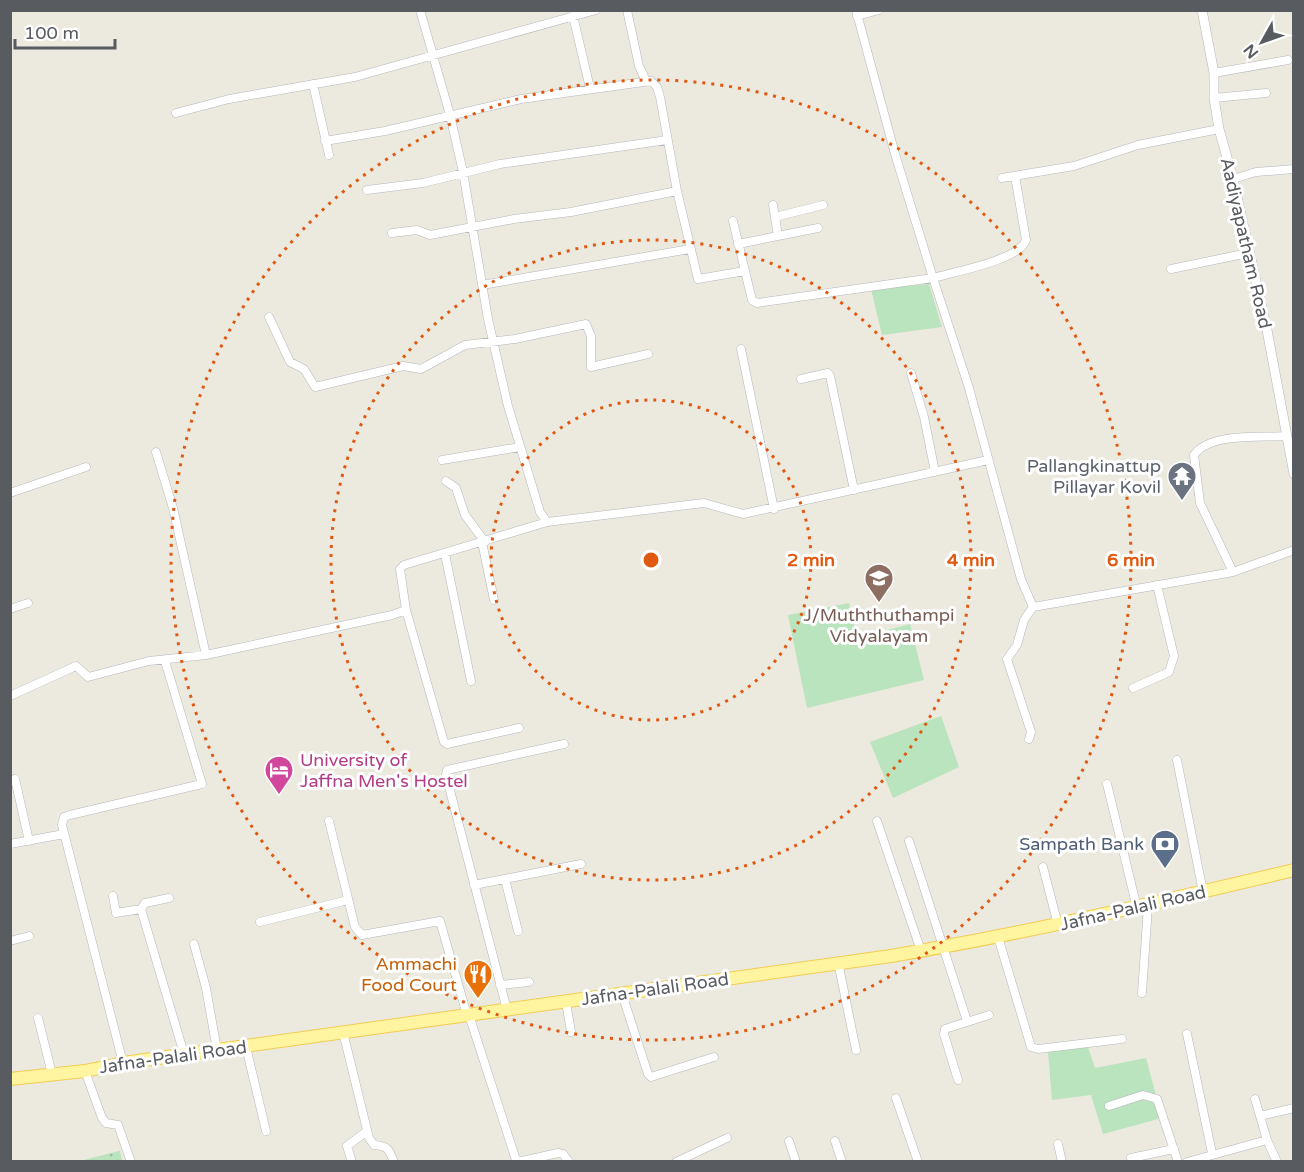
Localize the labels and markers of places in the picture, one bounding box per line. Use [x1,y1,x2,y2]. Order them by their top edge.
place label: Pallangkinattup Pillayar Kovil [1027,455,1161,498]
temple icon: Pallangkinattup Pillayar Kovil [1166,460,1198,502]
centre of rings [641,550,661,570]
school or university icon: J/Muththuthampi Vidyalayam [863,562,895,604]
place label: J/Muththuthampi Vidyalayam [803,604,955,647]
place label: University of Jaffna Men's Hostel [300,749,468,792]
hotel icon: University of Jaffna Men's Hostel [263,754,295,796]
bank icon: Sampath Bank [1149,828,1181,870]
place label: Sampath Bank [1019,833,1144,855]
place label: Ammachi Food Court [361,953,457,996]
restaurant icon: Ammachi Food Court [462,958,494,1000]

